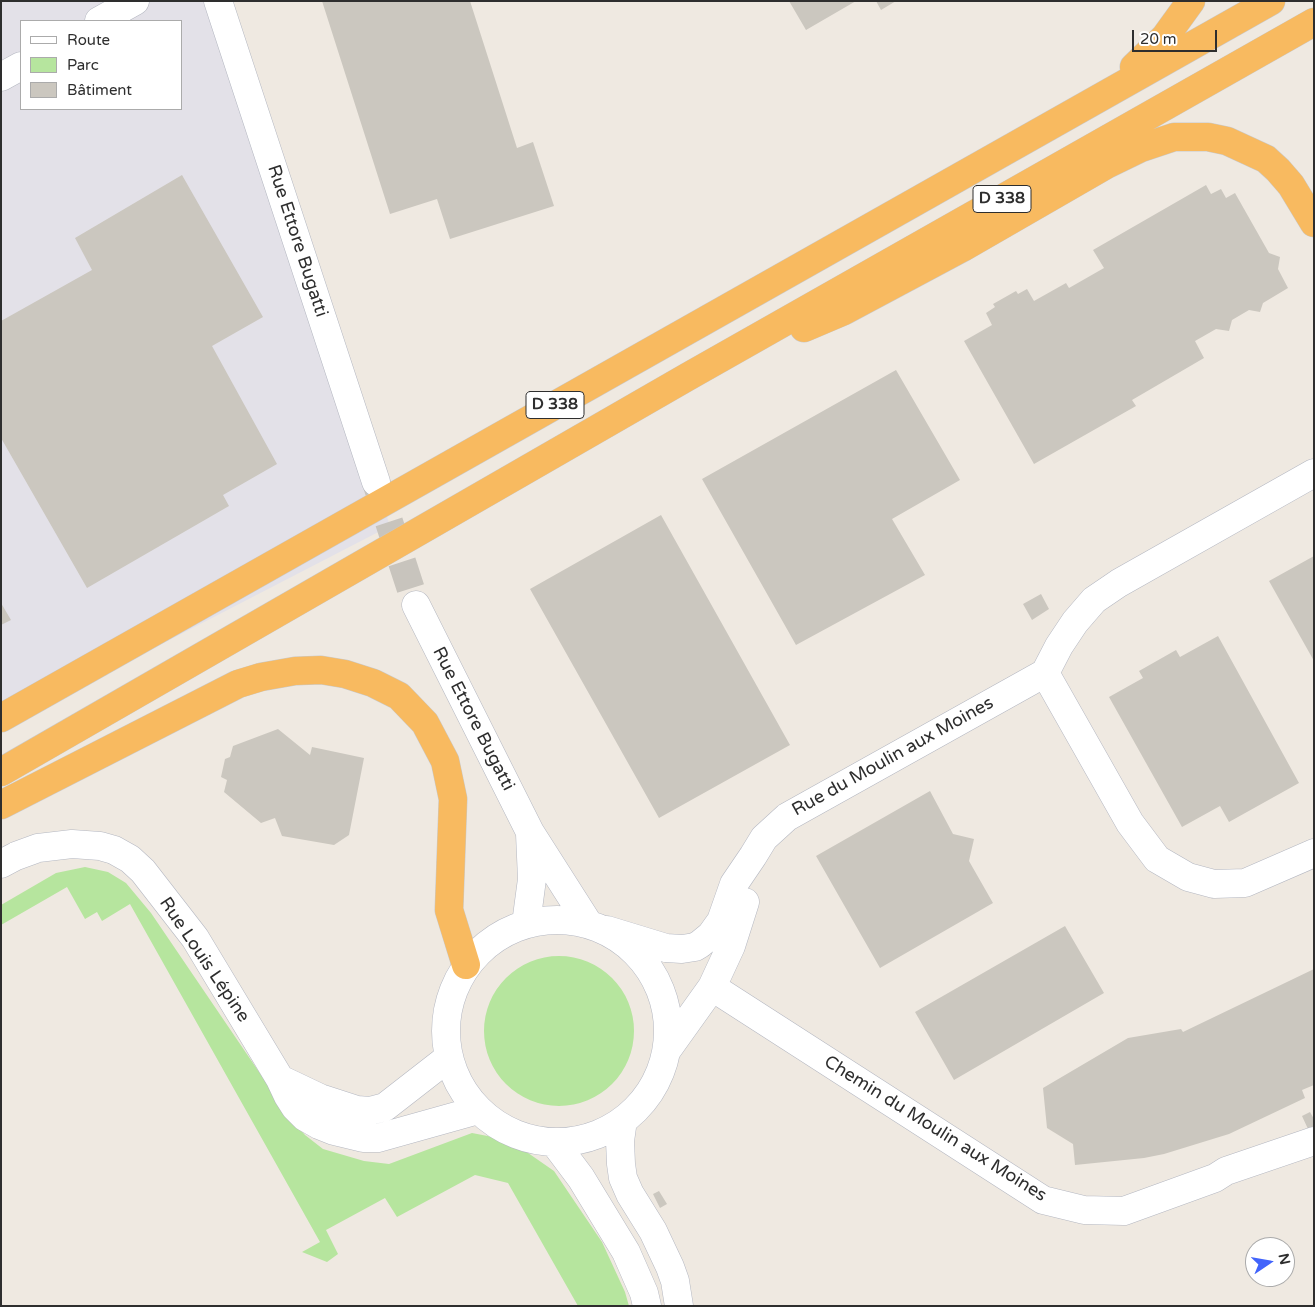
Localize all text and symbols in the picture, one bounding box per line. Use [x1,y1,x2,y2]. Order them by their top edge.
legend [20,20,182,110]
scale bar [1135,20,1220,52]
text: 20 m [1140,30,1177,48]
text: Route [67,31,110,49]
text: Parc [67,56,99,74]
text: Bâtiment [67,81,132,99]
street label: Rue Ettore Bugatti [262,162,332,320]
road number: D 338 [973,185,1031,212]
road number: D 338 [526,392,584,418]
street label: Rue Ettore Bugatti [427,643,519,795]
street label: Rue du Moulin aux Moines [789,693,997,821]
street label: Rue Louis Lépine [154,893,254,1027]
street label: Chemin du Moulin aux Moines [820,1051,1050,1207]
north arrow [1245,1237,1295,1287]
text: N [1275,1252,1294,1266]

